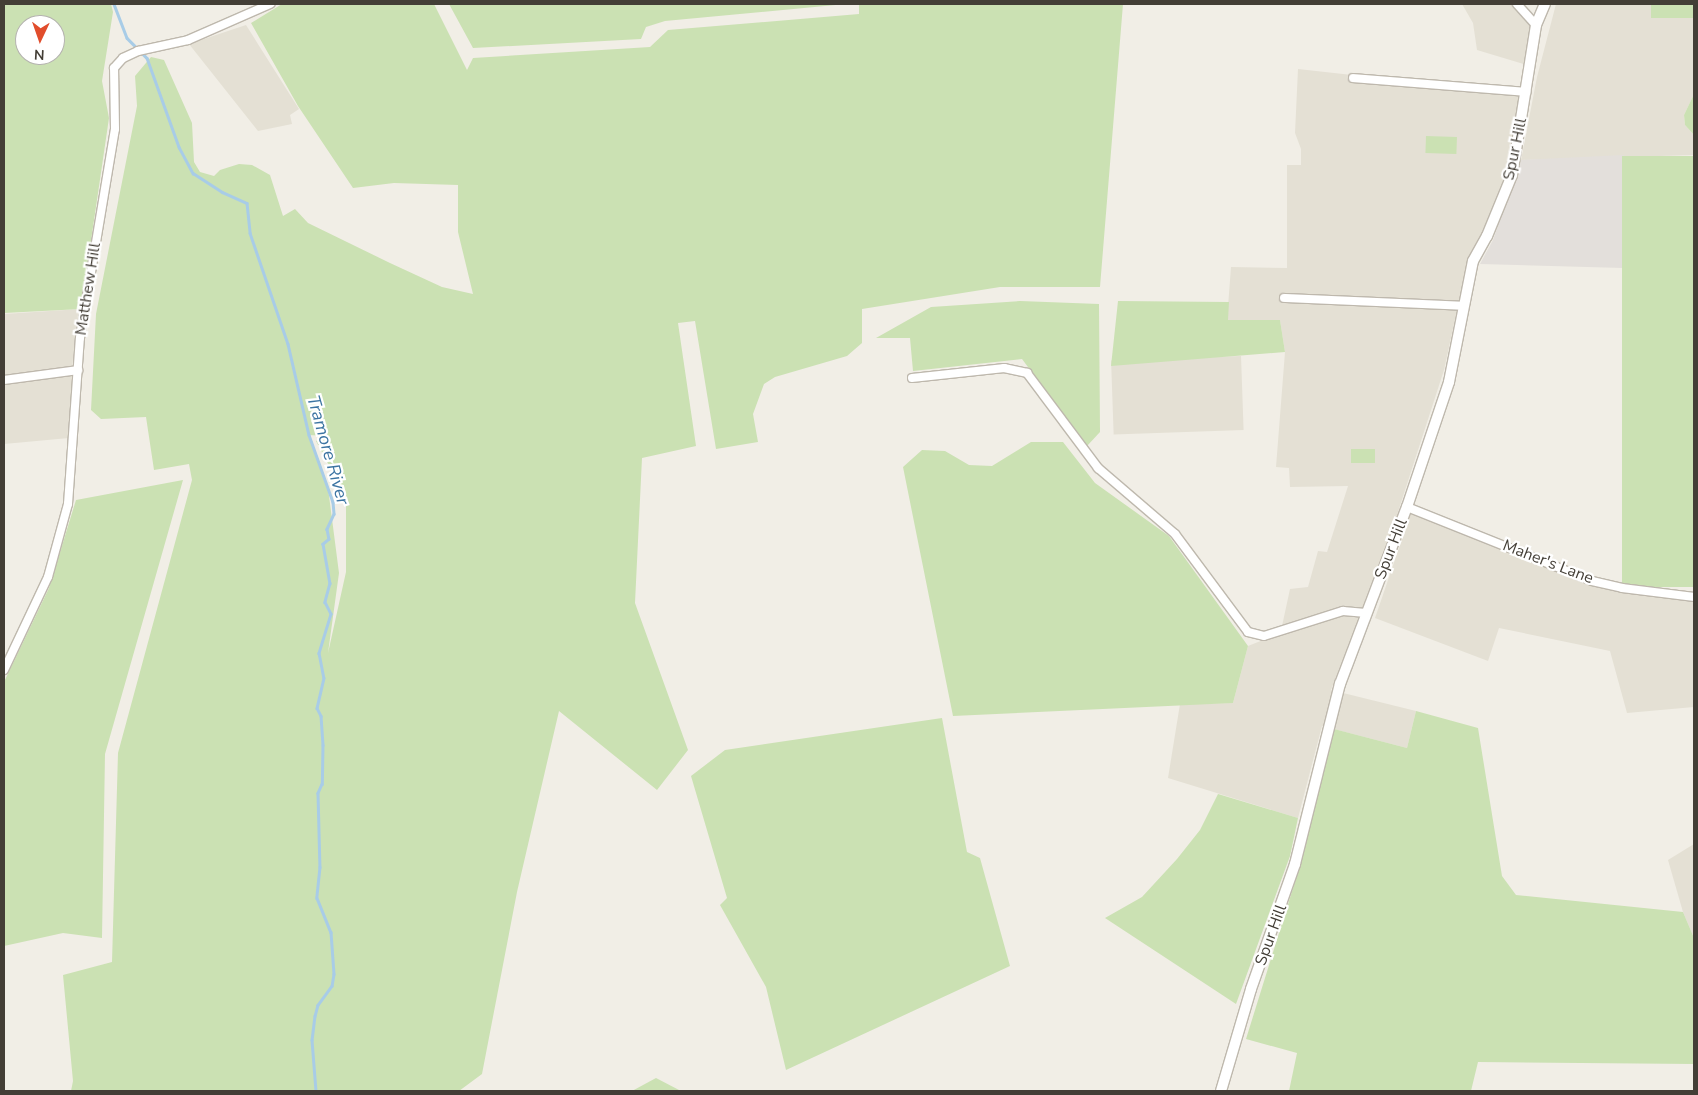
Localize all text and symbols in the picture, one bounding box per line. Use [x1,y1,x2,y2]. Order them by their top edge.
north arrow [15,15,65,65]
text: N [34,45,45,64]
street label: Spur Hill [1499,116,1531,182]
street label: Matthew Hill [71,241,105,337]
water label: Tramore River [302,393,354,507]
street label: Spur Hill [1371,516,1411,582]
street label: Maher's Lane [1500,536,1596,588]
street label: Spur Hill [1251,902,1291,968]

